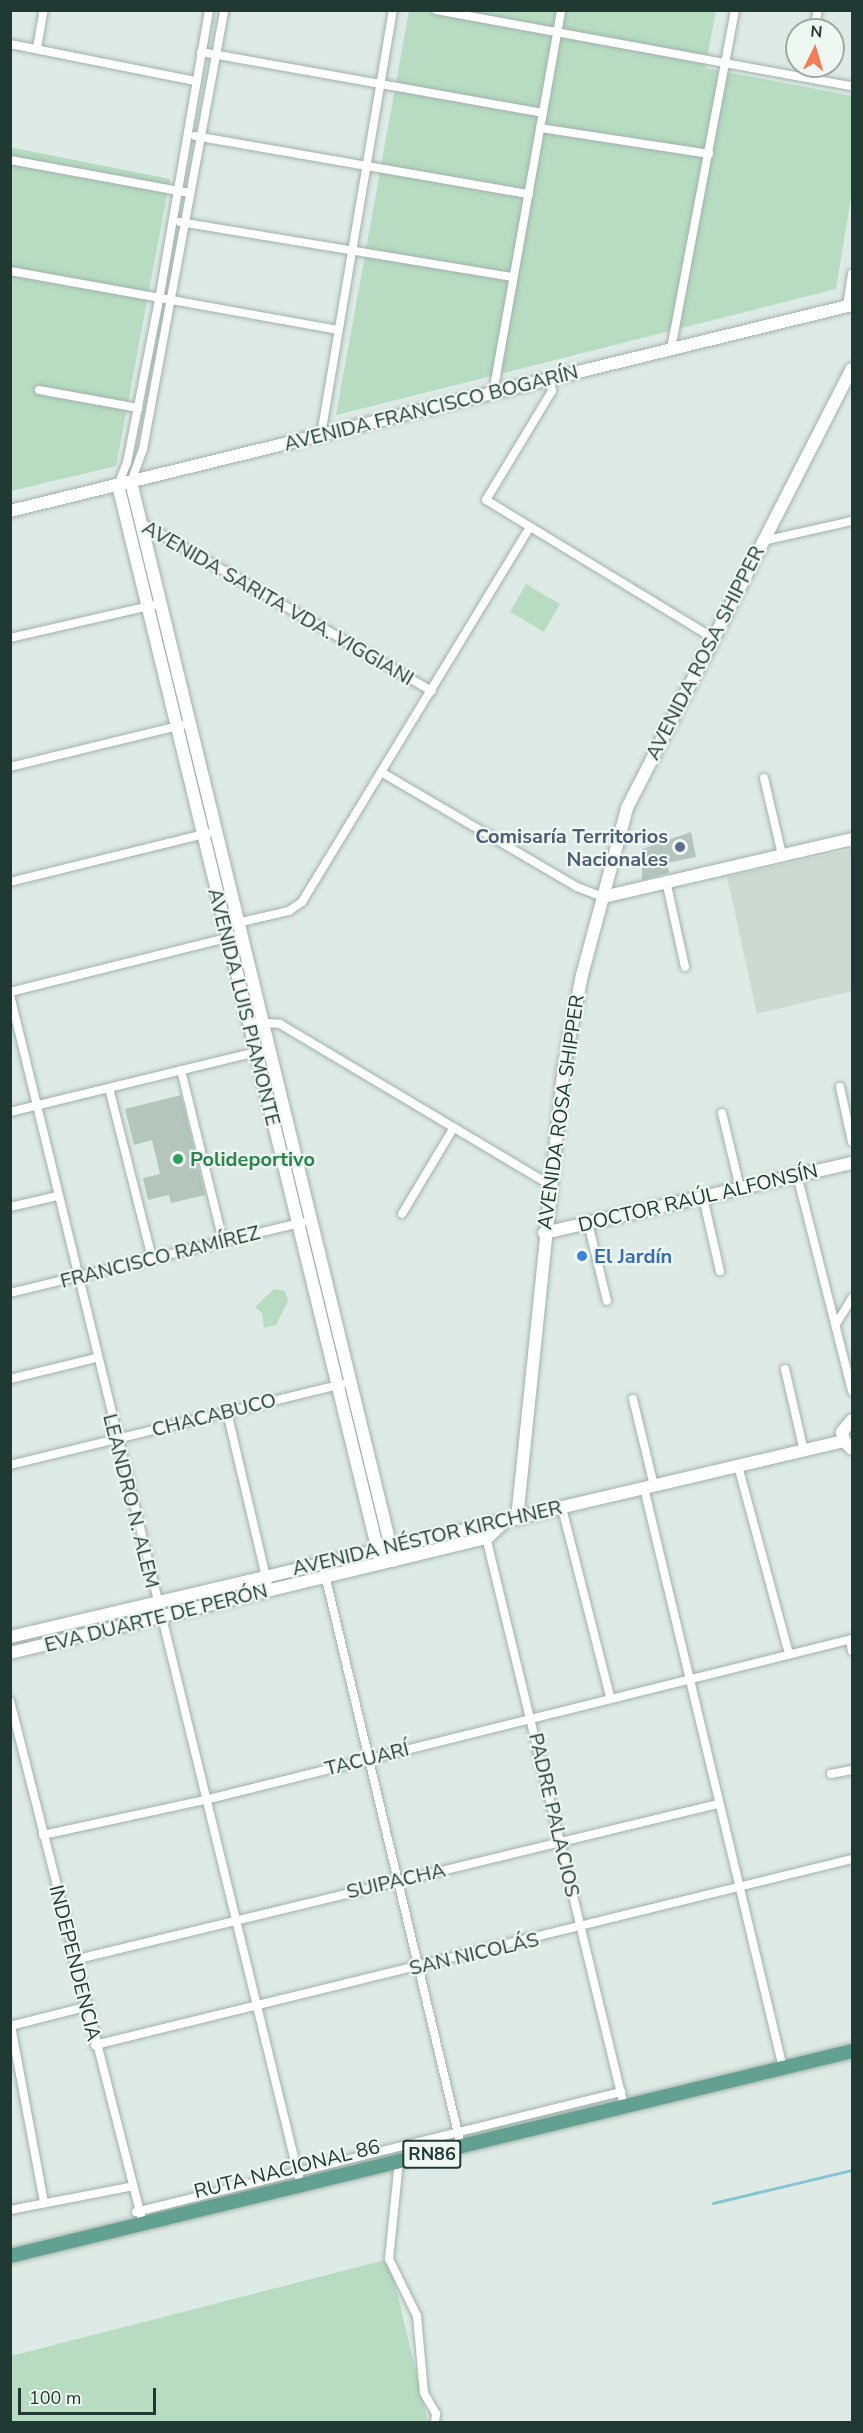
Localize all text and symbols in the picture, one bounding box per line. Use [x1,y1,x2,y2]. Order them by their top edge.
north arrow [785,18,845,78]
text: N [809,21,823,44]
street label: AVENIDA FRANCISCO BOGARÍN [281,360,581,456]
street label: AVENIDA SARITA VDA. VIGGIANI [138,515,418,691]
street label: AVENIDA ROSA SHIPPER [641,542,769,764]
place label: Comisaría Territorios Nacionales [475,824,668,871]
marker: Comisaría Territorios Nacionales [673,840,687,854]
street label: AVENIDA LUIS PIAMONTE [203,886,285,1128]
street label: AVENIDA ROSA SHIPPER [533,993,589,1231]
place label: Polideportivo [190,1147,315,1171]
marker: Polideportivo [171,1152,185,1166]
street label: DOCTOR RAÚL ALFONSÍN [576,1159,820,1237]
street label: FRANCISCO RAMÍREZ [58,1221,262,1293]
place label: El Jardín [594,1244,672,1268]
marker: El Jardín [575,1249,589,1263]
street label: CHACABUCO [149,1388,279,1442]
street label: LEANDRO N. ALEM [98,1411,164,1591]
street label: AVENIDA NÉSTOR KIRCHNER [290,1495,564,1581]
street label: EVA DUARTE DE PERÓN [42,1579,270,1657]
street label: PADRE PALACIOS [523,1731,585,1899]
street label: TACUARÍ [322,1737,412,1781]
street label: SUIPACHA [344,1858,448,1904]
street label: INDEPENDENCIA [44,1882,106,2044]
street label: SAN NICOLÁS [407,1927,541,1981]
street label: RUTA NACIONAL 86 [192,2134,382,2204]
road number: RN86 [402,2139,462,2169]
scale bar [21,2376,159,2414]
text: 100 m [29,2386,81,2410]

